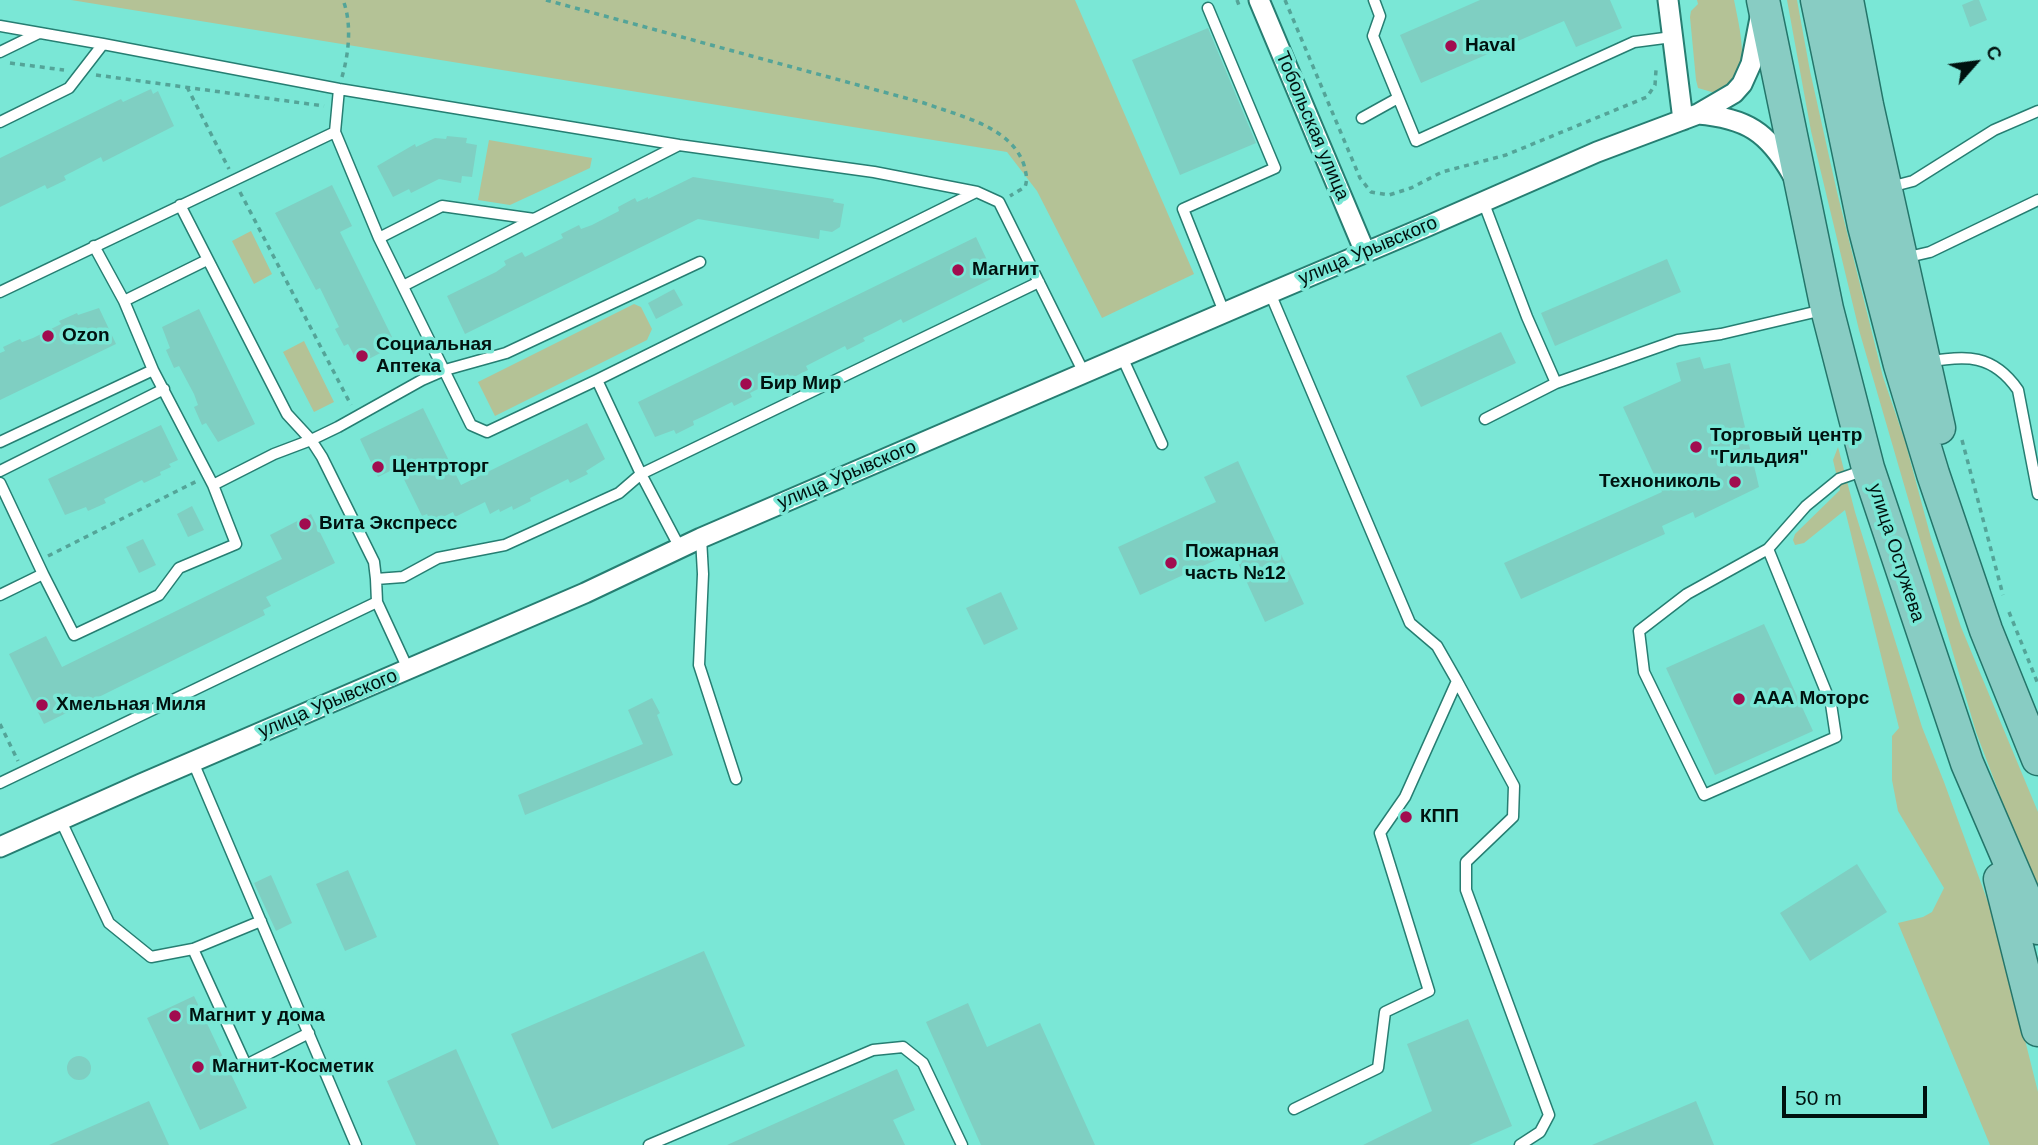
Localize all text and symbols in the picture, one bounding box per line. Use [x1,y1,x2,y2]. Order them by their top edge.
north arrow [1940,28,2010,98]
place label: Haval [1465,35,1516,57]
marker: Haval [1443,38,1459,54]
text: С [1981,42,2006,64]
street label: Тобольская улица [1270,48,1354,204]
street label: улица Урывского [1295,211,1441,291]
place label: Магнит [972,259,1039,281]
marker: Магнит [950,262,966,278]
place label: Ozon [62,325,109,347]
marker: Ozon [40,328,56,344]
place label: Социальная Аптека [376,334,492,378]
marker: Социальная Аптека [354,348,370,364]
place label: Бир Мир [760,373,841,395]
marker: Бир Мир [738,376,754,392]
place label: Торговый центр "Гильдия" [1710,425,1862,469]
street label: улица Урывского [774,435,920,515]
marker: Торговый центр "Гильдия" [1688,439,1704,455]
place label: Центрторг [392,456,489,478]
marker: Центрторг [370,459,386,475]
place label: Технониколь [1599,471,1721,493]
marker: Технониколь [1727,474,1743,490]
street label: улица Остужева [1863,481,1929,625]
place label: Вита Экспресс [319,513,457,535]
marker: Вита Экспресс [297,516,313,532]
place label: Пожарная часть №12 [1185,541,1286,585]
marker: Пожарная часть №12 [1163,555,1179,571]
street label: улица Урывского [255,664,401,744]
place label: ААА Моторс [1753,688,1869,710]
marker: ААА Моторс [1731,691,1747,707]
place label: Хмельная Миля [56,694,206,716]
marker: Хмельная Миля [34,697,50,713]
place label: КПП [1420,806,1459,828]
marker: КПП [1398,809,1414,825]
place label: Магнит у дома [189,1005,325,1027]
marker: Магнит у дома [167,1008,183,1024]
place label: Магнит-Косметик [212,1056,374,1078]
marker: Магнит-Косметик [190,1059,206,1075]
scale bar [1786,1072,1931,1116]
text: 50 m [1795,1086,1842,1109]

